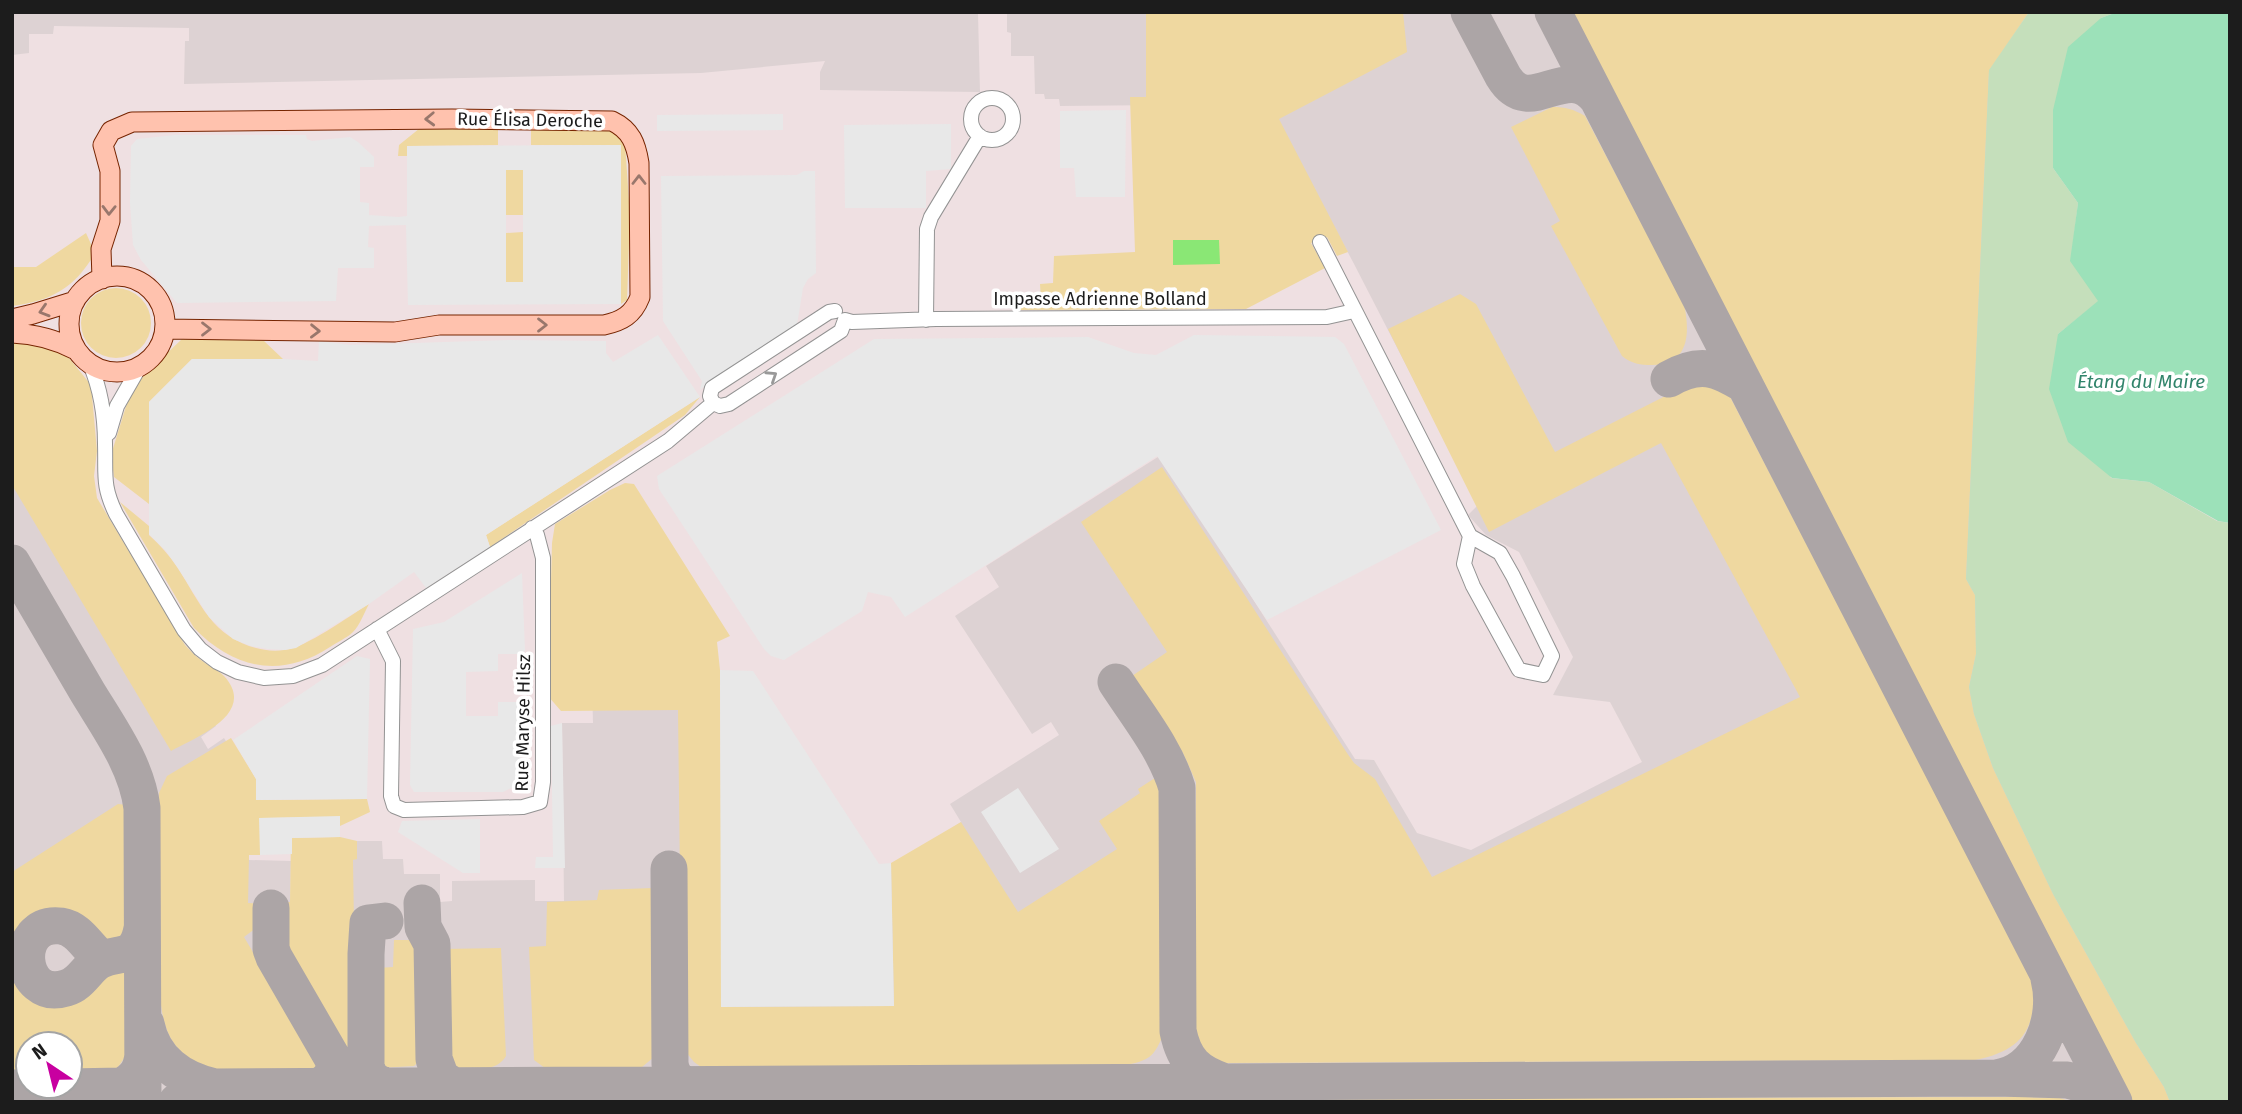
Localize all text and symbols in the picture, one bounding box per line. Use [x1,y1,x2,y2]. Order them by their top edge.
street label: Rue Élisa Deroche [457,107,603,132]
one-way arrow [425,112,436,127]
one-way arrow [631,174,647,185]
one-way arrow [101,206,117,216]
street label: Impasse Adrienne Bolland [993,288,1207,310]
one-way arrow [38,303,51,317]
one-way arrow [538,317,548,333]
one-way arrow [201,321,212,337]
one-way arrow [310,324,321,339]
water label: Étang du Maire [2077,370,2205,393]
one-way arrow [764,371,777,384]
street label: Rue Maryse Hilsz [511,654,535,792]
north arrow [14,1030,84,1100]
text: N [28,1038,51,1065]

